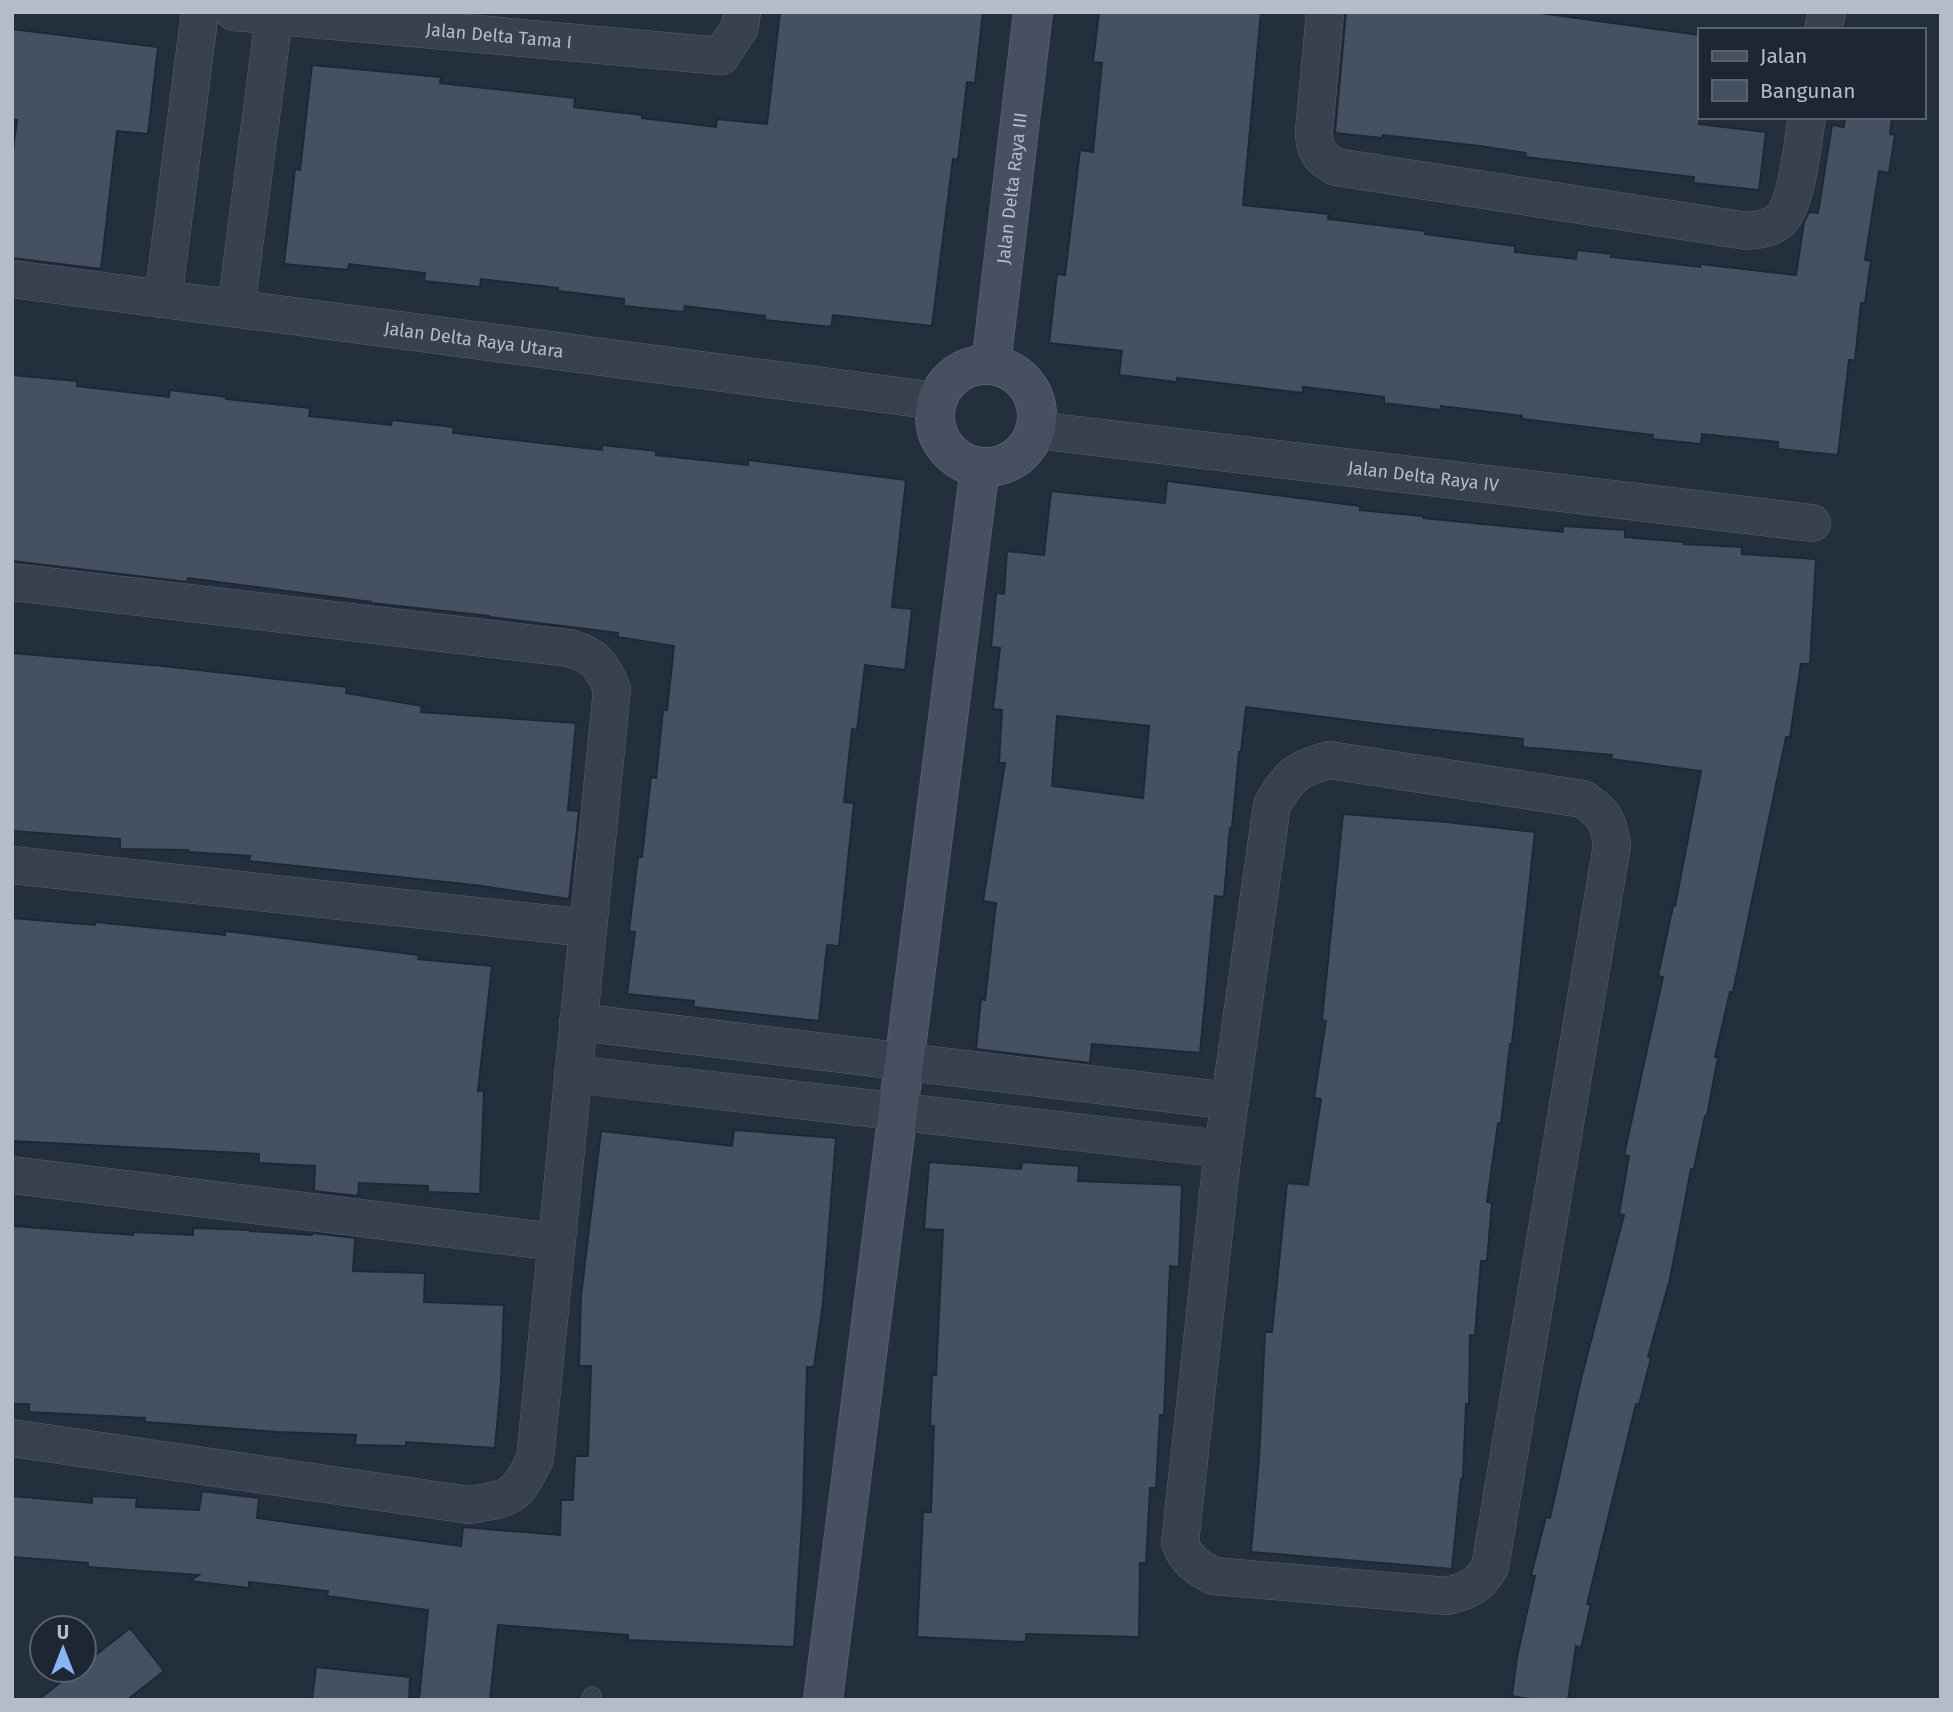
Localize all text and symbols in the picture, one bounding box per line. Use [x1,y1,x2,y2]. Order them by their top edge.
street label: Jalan Delta Tama I [425,18,573,53]
legend [1698,28,1925,119]
text: Jalan [1760,43,1807,69]
text: Bangunan [1760,78,1855,104]
street label: Jalan Delta Raya III [992,111,1032,265]
street label: Jalan Delta Raya Utara [383,317,565,363]
street label: Jalan Delta Raya IV [1347,456,1500,496]
north arrow [28,1614,98,1684]
text: U [57,1621,69,1644]

